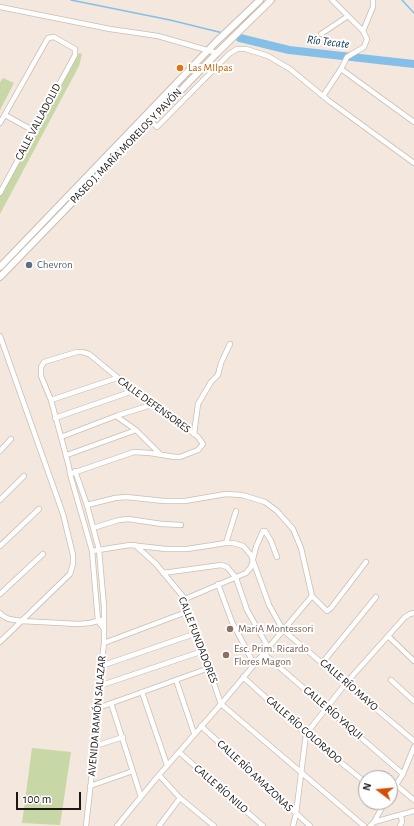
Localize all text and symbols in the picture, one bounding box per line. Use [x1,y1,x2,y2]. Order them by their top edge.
water label: Río Tecate [306,32,350,52]
place label: Las MIlpas [188,61,233,75]
marker: Las MIlpas [175,63,185,73]
street label: CALLE VALLADOLID [12,81,64,163]
street label: PASEO J. MARÍA MORELOS Y PAVÓN [67,86,185,206]
place label: Chevron [37,258,73,272]
marker: Chevron [24,260,34,270]
street label: CALLE DEFENSORES [115,374,193,436]
street label: CALLE FUNDADORES [175,595,221,685]
place label: MariA Montessori [238,622,313,636]
marker: MariA Montessori [225,624,235,634]
place label: Esc. Prim. Ricardo Flores Magon [234,642,309,668]
marker: Esc. Prim. Ricardo Flores Magon [221,650,231,660]
street label: AVENIDA RAMÓN SALAZAR [85,655,109,777]
street label: CALLE RÍO MAYO [317,656,381,714]
street label: CALLE RÍO YAQUI [301,684,365,742]
street label: CALLE RÍO COLORADO [263,693,345,767]
street label: CALLE RÍO AMAZONAS [214,737,296,815]
street label: CALLE RÍO NILO [191,762,251,816]
north arrow [358,770,398,810]
text: N [361,782,373,792]
scale bar [18,784,83,810]
text: 100 m [23,793,51,805]

